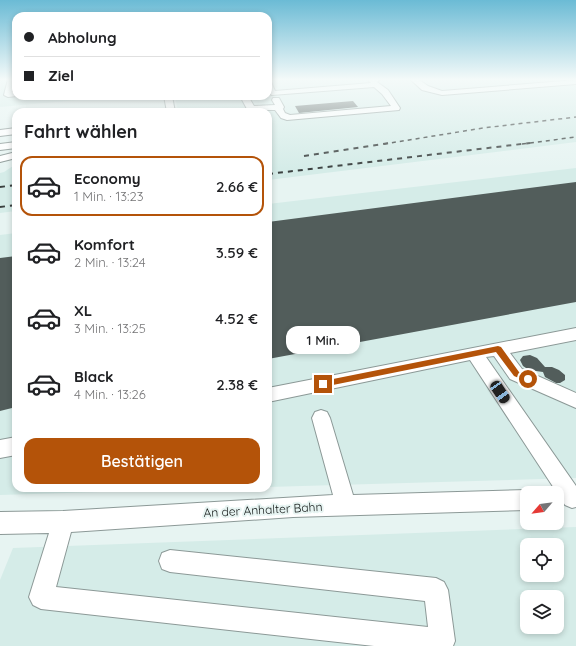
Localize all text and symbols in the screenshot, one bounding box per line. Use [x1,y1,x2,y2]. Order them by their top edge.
text: Abholung [48,28,116,47]
text: Ziel [48,66,74,85]
text: Fahrt wählen [24,120,138,143]
icon: car [26,168,62,204]
text: Economy [74,169,141,188]
text: 2.66 € [216,177,258,196]
text: 1 Min. · 13:23 [74,188,143,204]
icon: car [26,234,62,270]
text: Komfort [74,235,135,254]
text: 3.59 € [216,243,258,262]
text: 2 Min. · 13:24 [74,254,146,270]
icon: car [26,300,62,336]
text: XL [74,301,92,320]
text: 4.52 € [215,309,258,328]
text: 3 Min. · 13:25 [74,320,146,336]
callout: 1 Min. [286,326,360,354]
text: 1 Min. [307,332,339,348]
icon: car [26,366,62,402]
text: Black [74,367,114,386]
route start [519,370,537,388]
text: 2.38 € [216,375,258,394]
route end [314,375,332,393]
car [488,379,512,405]
text: 4 Min. · 13:26 [74,386,146,402]
button: Bestätigen [24,438,260,484]
north arrow [520,486,564,530]
map controls [520,486,564,634]
street label: An der Anhalter Bahn [203,499,323,520]
button: locate [520,538,564,582]
button: layers [520,590,564,634]

